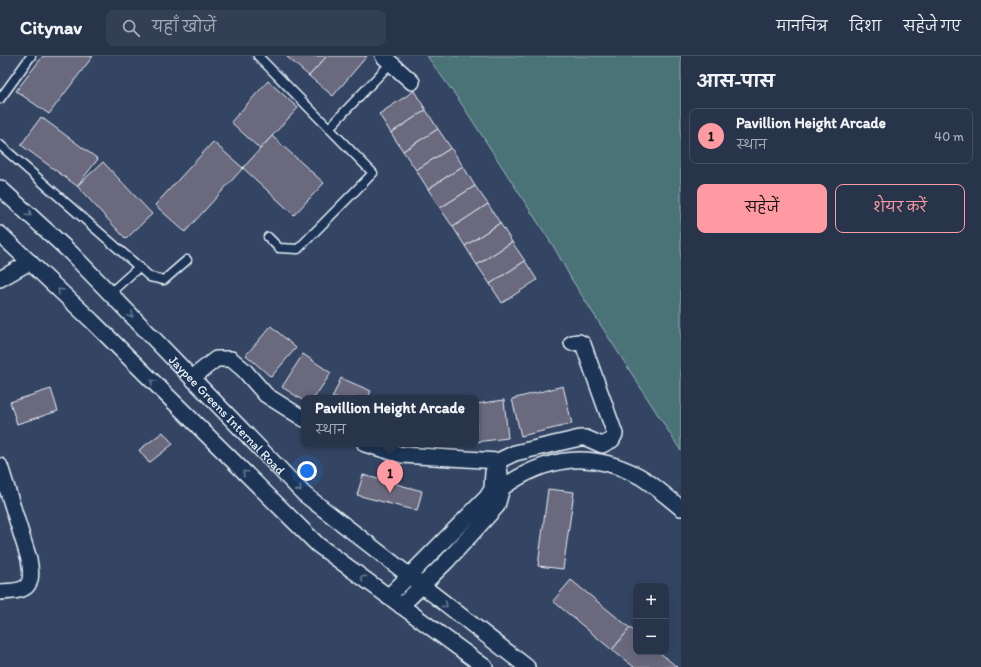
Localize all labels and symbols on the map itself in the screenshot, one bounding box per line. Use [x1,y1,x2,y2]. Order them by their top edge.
one-way arrow [24,210,32,217]
one-way arrow [57,288,65,296]
one-way arrow [127,310,134,318]
street label: Jaypee Greens Internal Road [166,352,288,477]
one-way arrow [150,379,158,386]
pin: 1 [377,460,403,493]
your location [297,461,317,481]
one-way arrow [242,470,250,478]
one-way arrow [295,484,302,492]
one-way arrow [360,575,367,583]
one-way arrow [441,600,448,607]

